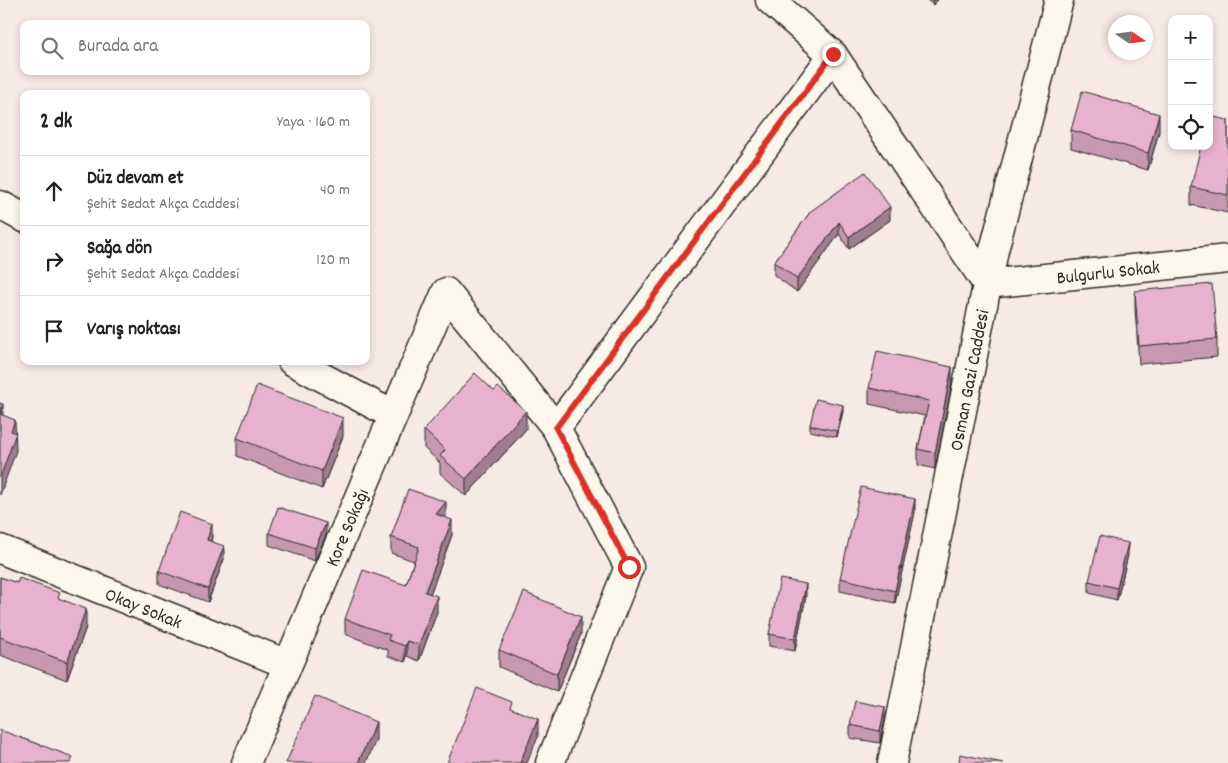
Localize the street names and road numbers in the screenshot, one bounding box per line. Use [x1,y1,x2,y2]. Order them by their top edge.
street label: Bulgurlu Sokak [1055,256,1162,293]
street label: Osman Gazi Caddesi [944,307,998,454]
street label: Kore Sokağı [321,485,378,572]
street label: Okay Sokak [100,583,185,638]

